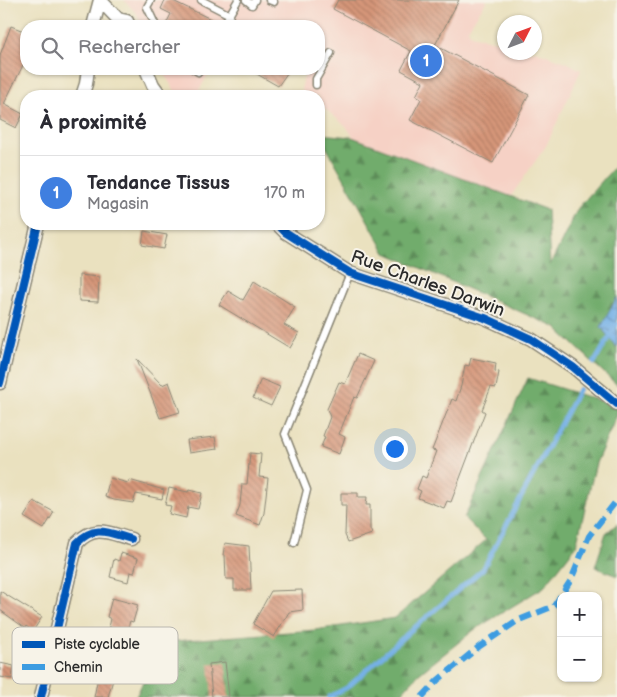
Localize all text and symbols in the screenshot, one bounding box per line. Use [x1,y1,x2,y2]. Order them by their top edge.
north arrow [497,15,542,60]
search box [20,20,325,75]
icon: search [38,34,66,62]
text: Rechercher [78,36,180,59]
pin: 1 [410,42,442,80]
text: À proximité [40,110,147,135]
text: Tendance Tissus [87,172,230,195]
text: 1 [53,184,59,203]
text: 170 m [264,184,305,203]
text: Magasin [87,195,149,214]
street label: Rue Charles Darwin [348,246,508,321]
your location [382,436,408,462]
map controls [557,592,602,682]
button: + [557,592,602,637]
legend [12,627,178,684]
text: Piste cyclable [54,636,140,653]
button: − [557,637,602,682]
text: Chemin [54,659,103,676]

